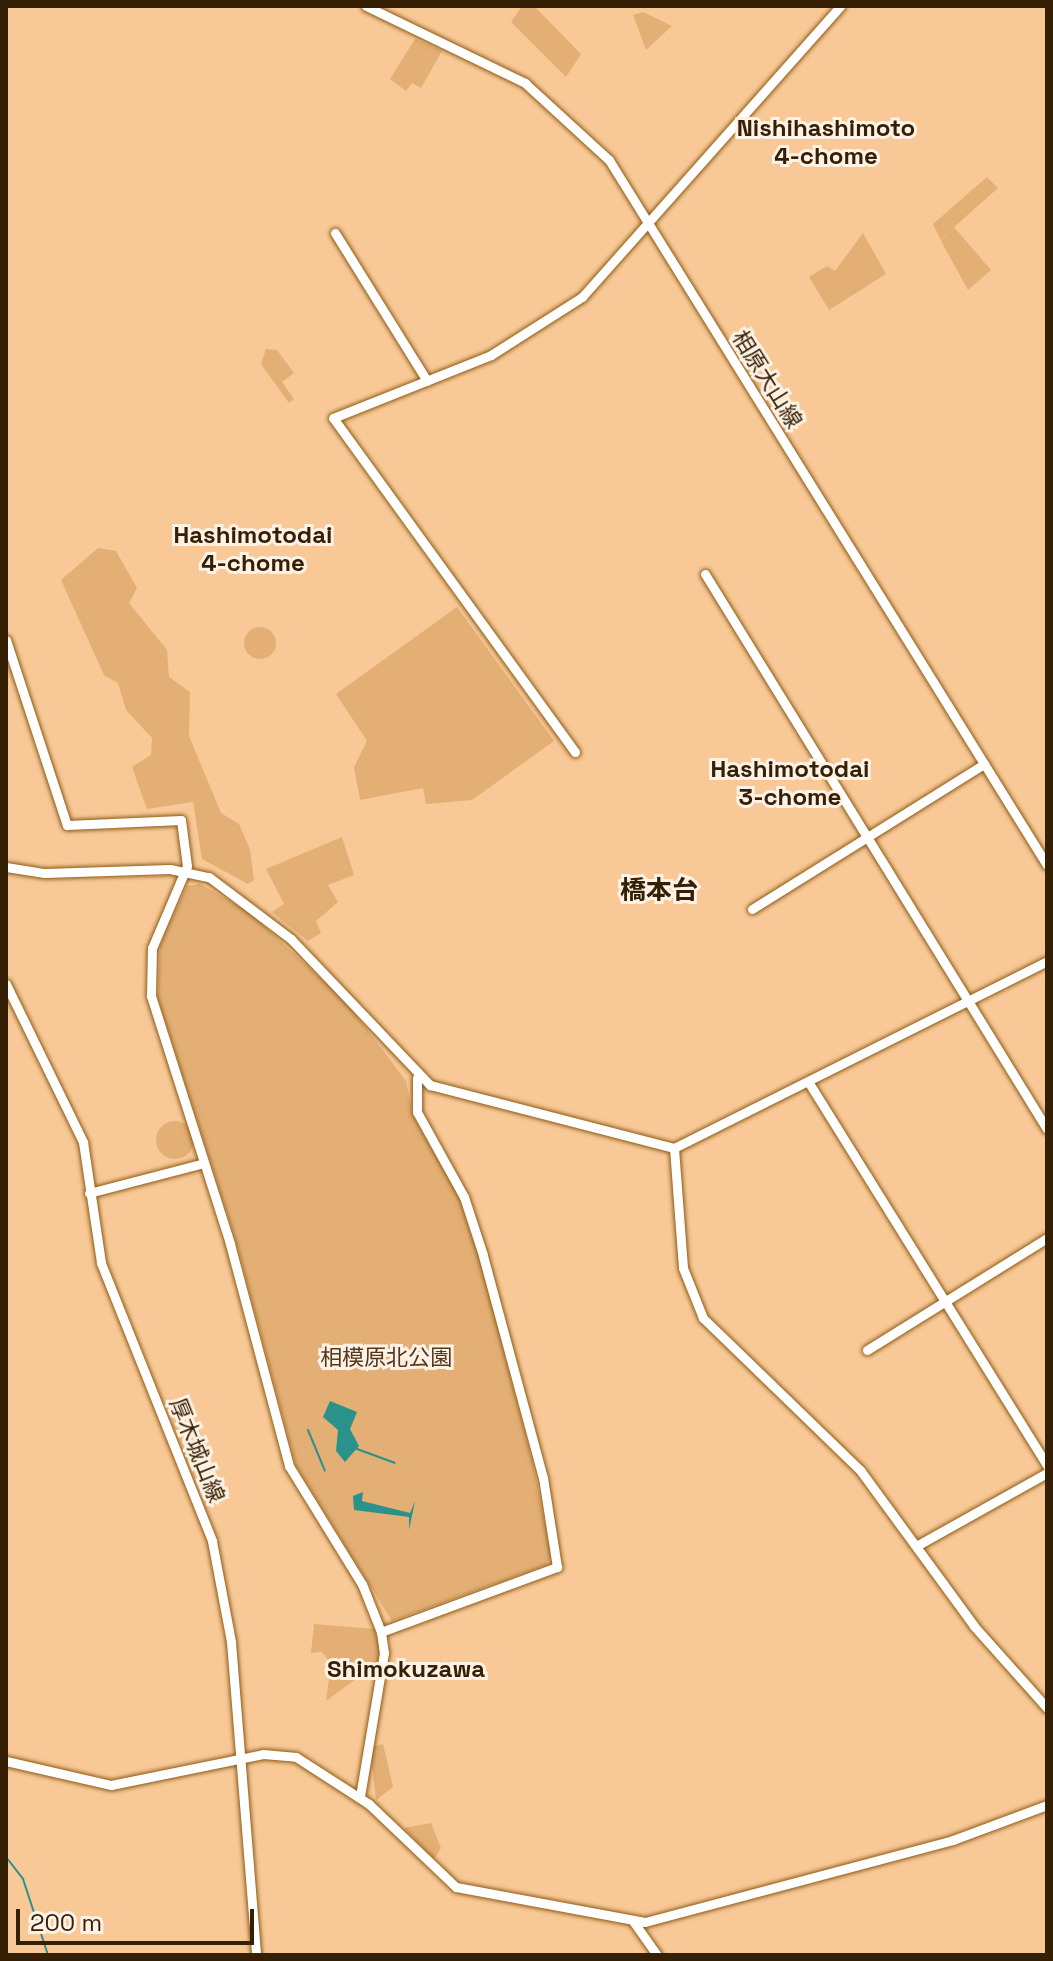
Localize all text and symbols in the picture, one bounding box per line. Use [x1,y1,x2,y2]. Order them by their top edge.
district label: Nishihashimoto 4-chome [737,114,915,170]
street label: 相原大山線 [727,325,807,433]
district label: Hashimotodai 4-chome [174,521,332,577]
district label: Hashimotodai 3-chome [711,755,869,811]
district label: 橋本台 [620,875,698,907]
park label: 相模原北公園 [320,1345,452,1371]
street label: 厚木城山線 [164,1394,230,1506]
district label: Shimokuzawa [327,1655,485,1683]
scale bar [20,1893,258,1943]
text: 200 m [30,1907,102,1938]

